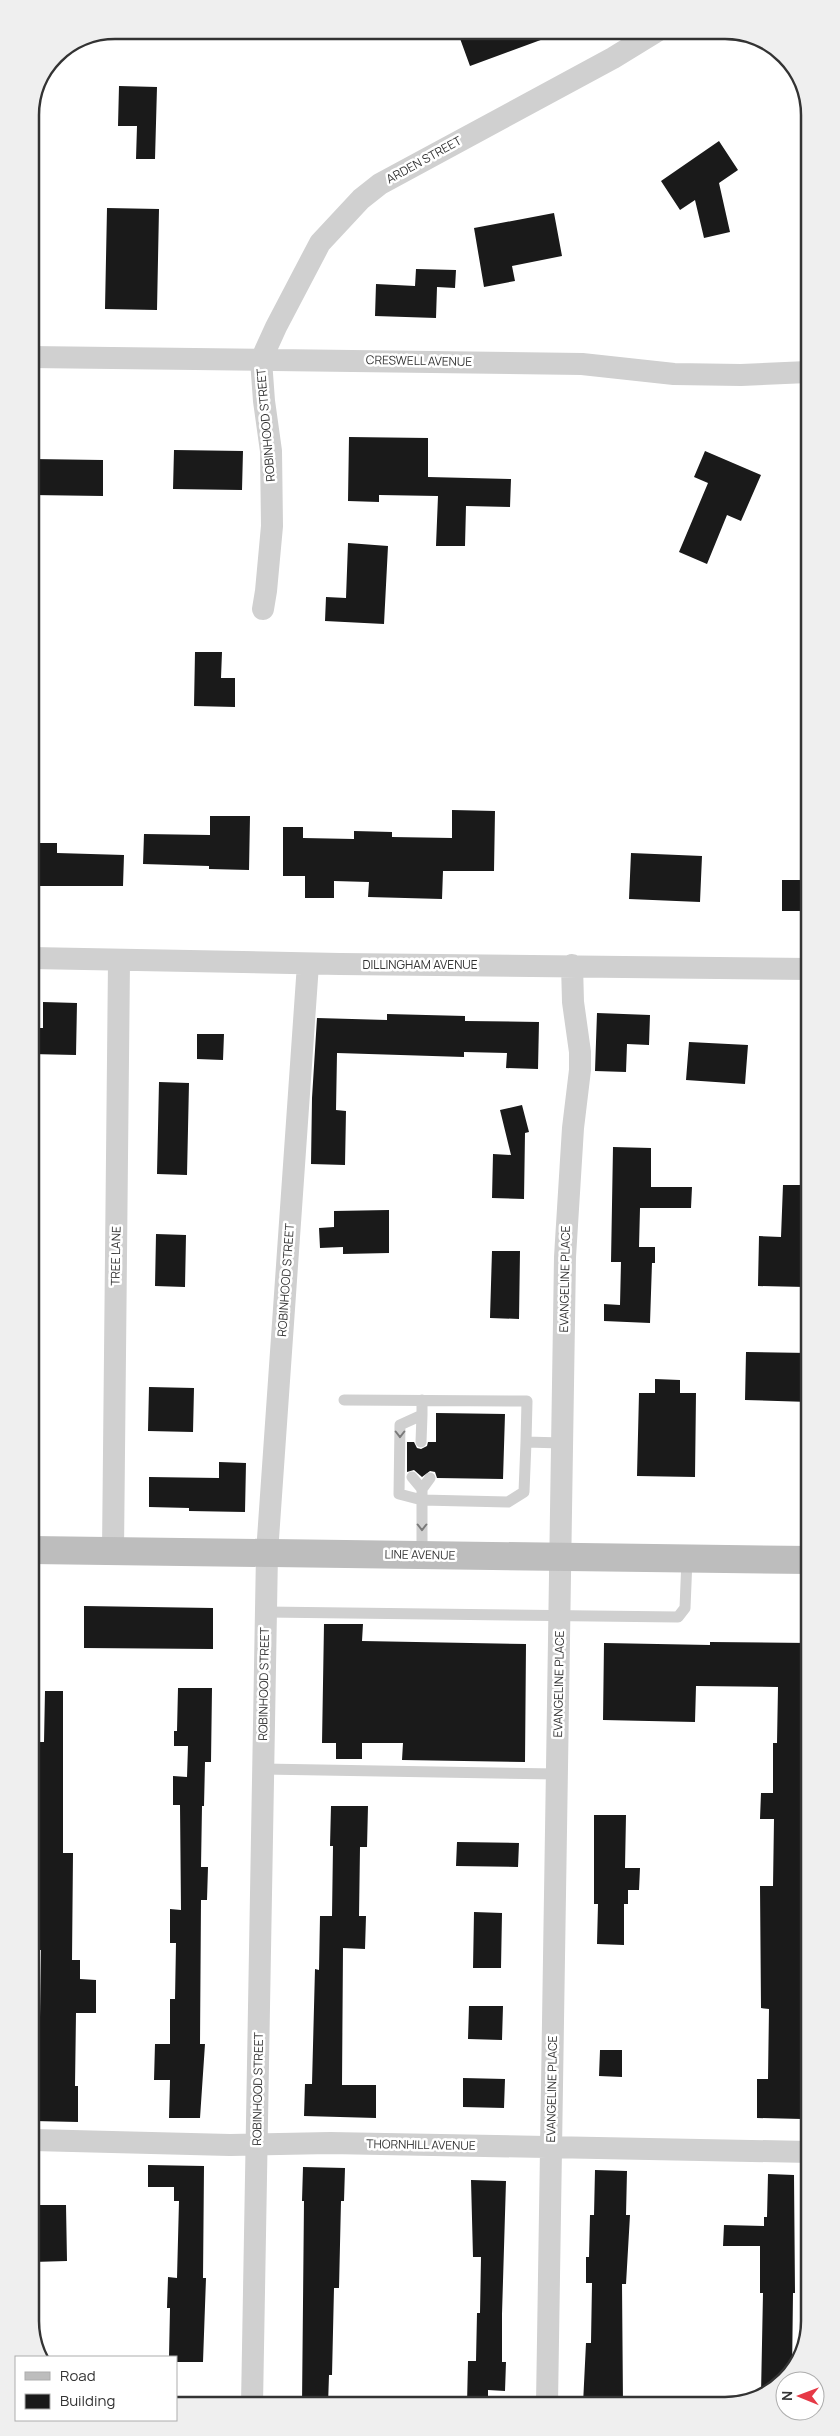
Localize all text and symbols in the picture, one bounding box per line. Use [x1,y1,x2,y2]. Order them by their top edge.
street label: ARDEN STREET [383,131,465,187]
street label: CRESWELL AVENUE [366,351,472,370]
street label: ROBINHOOD STREET [252,367,279,482]
street label: DILLINGHAM AVENUE [362,956,478,973]
street label: ROBINHOOD STREET [273,1222,298,1337]
street label: EVANGELINE PLACE [555,1225,574,1333]
street label: TREE LANE [106,1226,125,1286]
one-way arrow [395,1430,405,1438]
one-way arrow [417,1524,427,1532]
street label: LINE AVENUE [385,1545,456,1564]
street label: ROBINHOOD STREET [254,1626,273,1741]
street label: EVANGELINE PLACE [549,1630,568,1738]
street label: ROBINHOOD STREET [248,2031,267,2146]
street label: EVANGELINE PLACE [542,2035,561,2143]
street label: THORNHILL AVENUE [366,2135,476,2154]
legend [15,2356,178,2421]
text: Road [60,2365,96,2386]
north arrow [775,2371,825,2421]
text: Building [60,2390,115,2411]
text: N [777,2391,796,2401]

